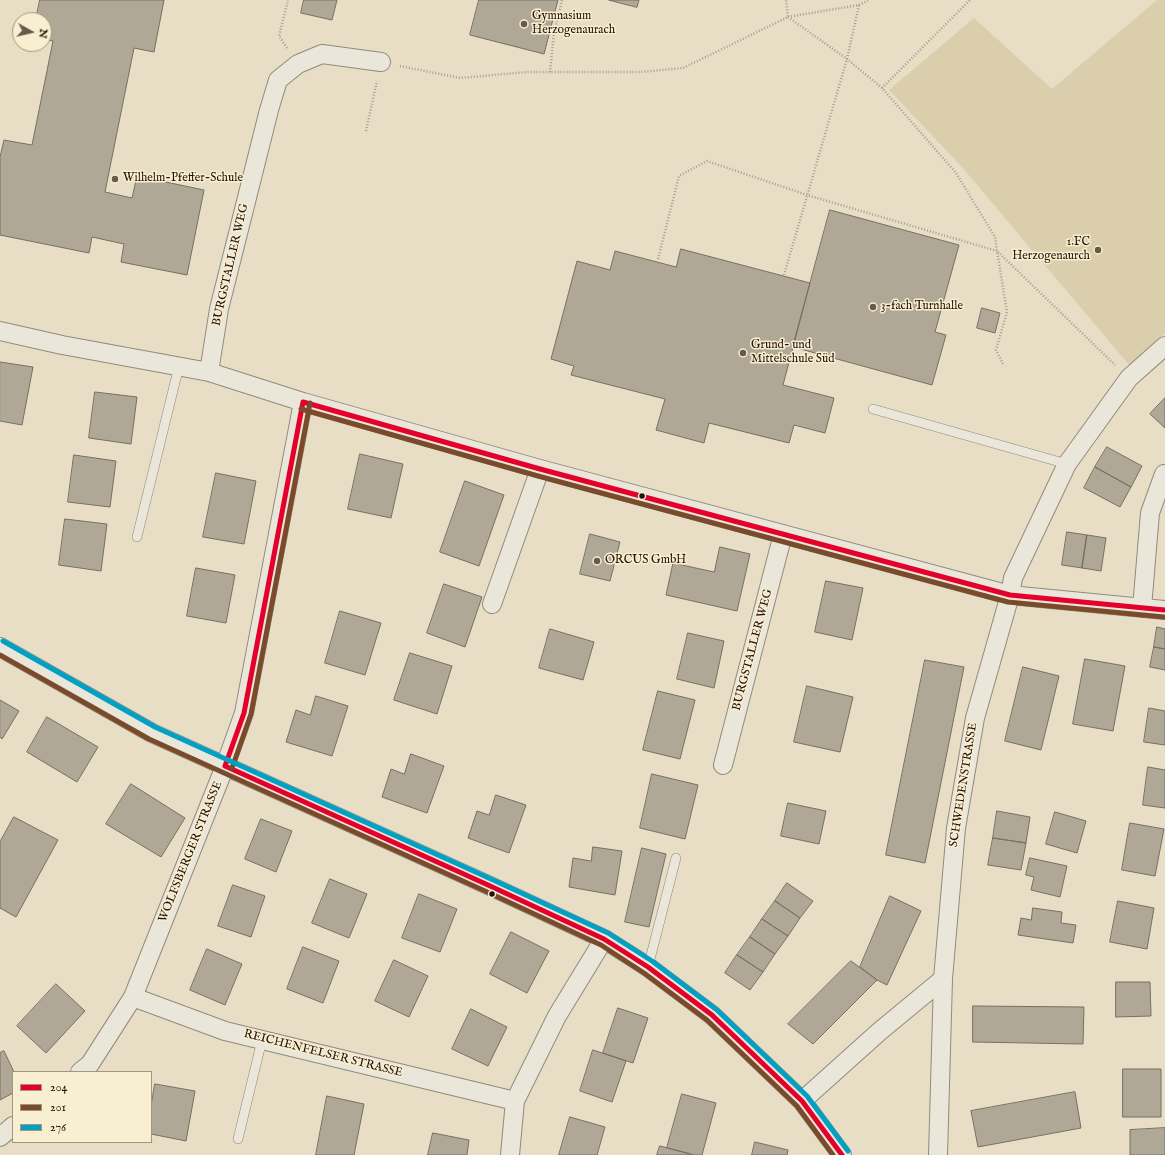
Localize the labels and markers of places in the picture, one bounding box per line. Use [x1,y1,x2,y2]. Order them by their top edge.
place label: Gymnasium Herzogenaurach [532,10,615,38]
marker: Gymnasium Herzogenaurach [519,19,529,29]
place label: Wilhelm-Pfeffer-Schule [123,172,243,186]
marker: Wilhelm-Pfeffer-Schule [110,174,120,184]
place label: 1.FC Herzogenaurch [1012,236,1090,264]
marker: 1.FC Herzogenaurch [1093,245,1103,255]
place label: 3-fach Turnhalle [881,300,963,314]
marker: 3-fach Turnhalle [868,302,878,312]
place label: Grund- und Mittelschule Süd [751,339,835,367]
marker: Grund- und Mittelschule Süd [738,348,748,358]
unlabelled marker [637,491,647,501]
place label: ORCUS GmbH [605,554,686,568]
marker: ORCUS GmbH [592,556,602,566]
unlabelled marker [487,889,497,899]

